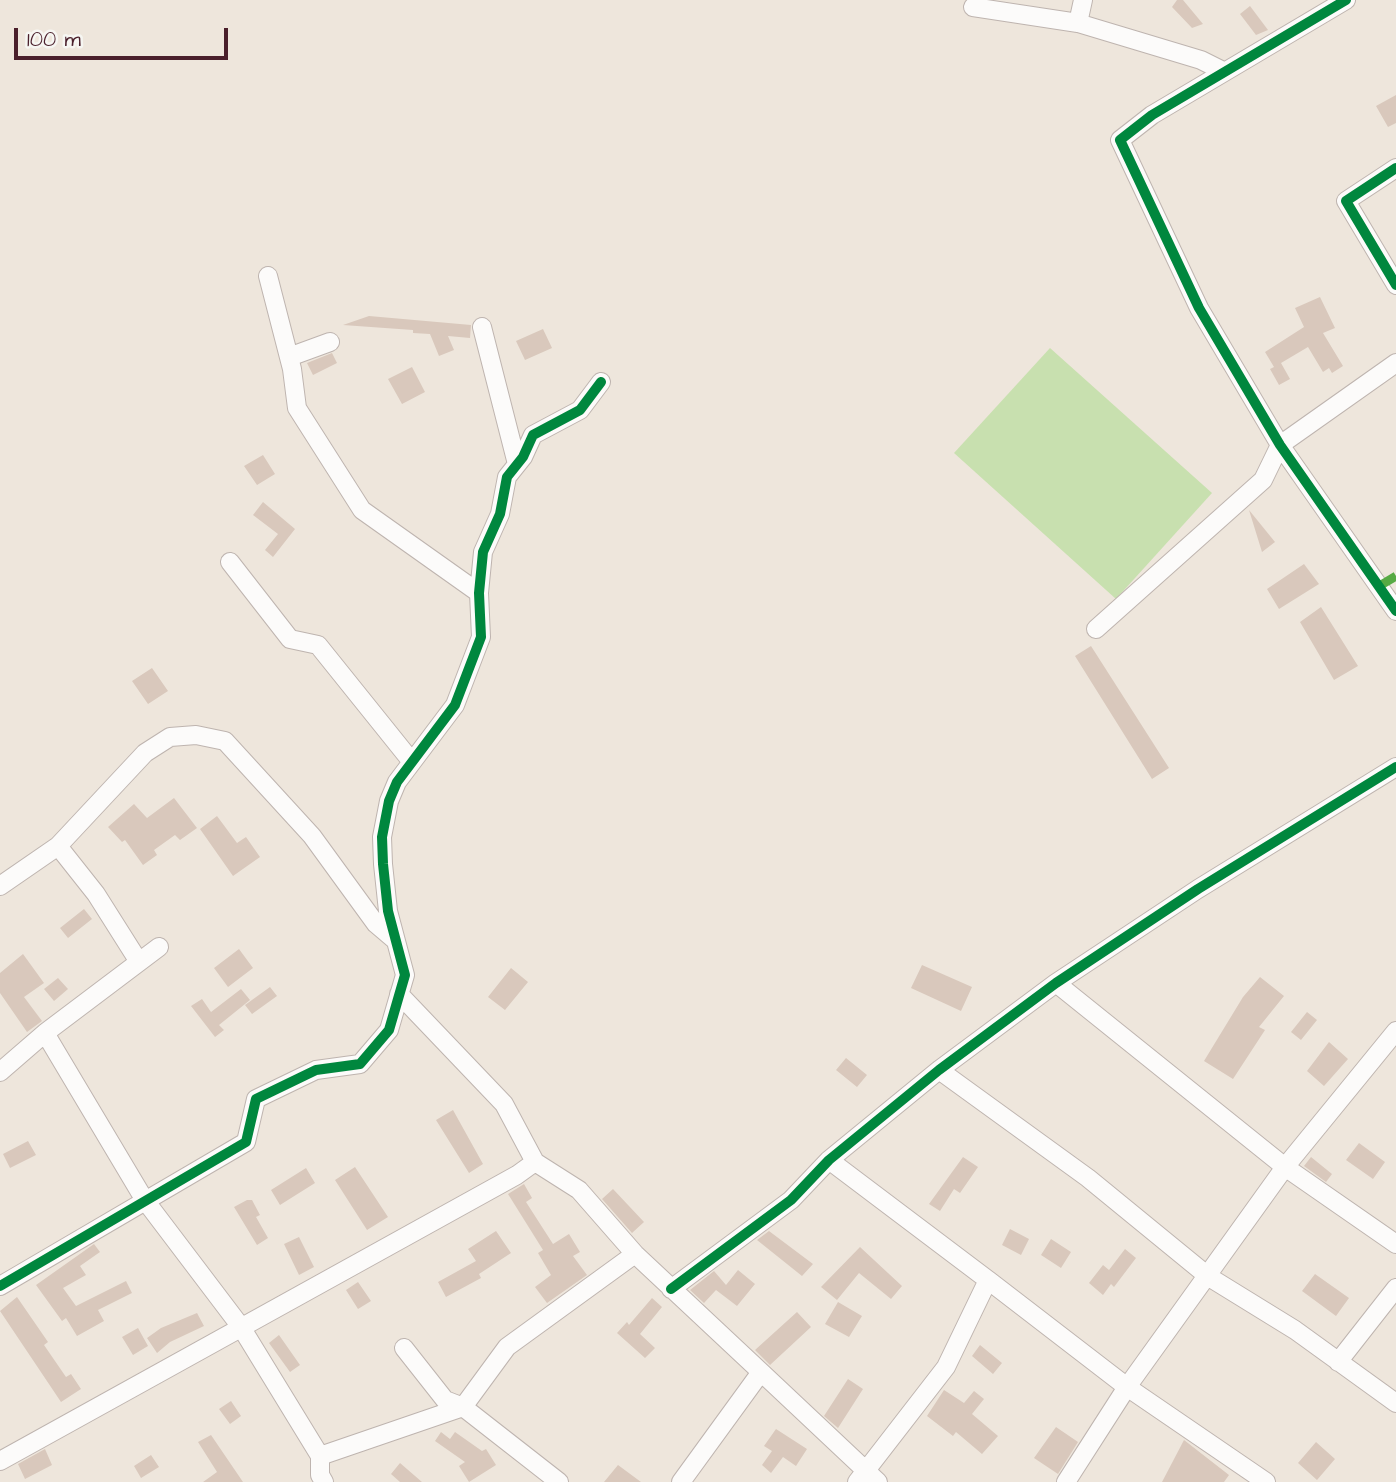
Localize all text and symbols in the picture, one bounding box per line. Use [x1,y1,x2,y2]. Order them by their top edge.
scale bar [18,14,231,58]
text: 100 m [27,25,81,54]

